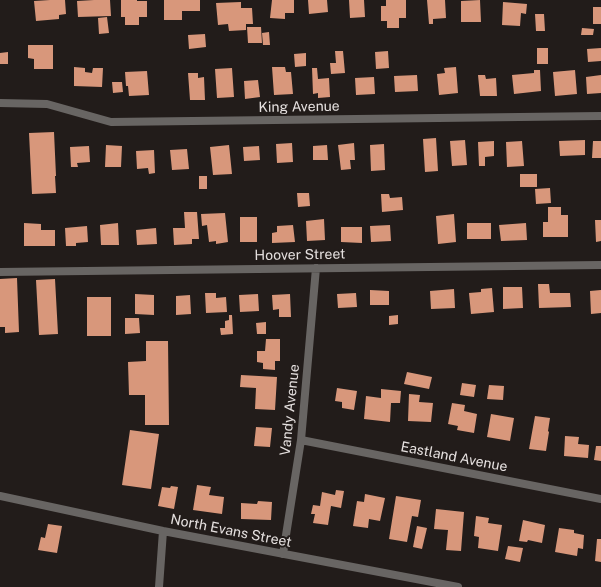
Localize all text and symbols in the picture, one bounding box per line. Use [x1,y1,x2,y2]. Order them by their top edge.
street label: King Avenue [258,98,340,116]
street label: Hoover Street [254,246,346,264]
street label: Vandy Avenue [277,363,303,457]
street label: Eastland Avenue [399,438,509,476]
street label: North Evans Street [169,511,293,551]

